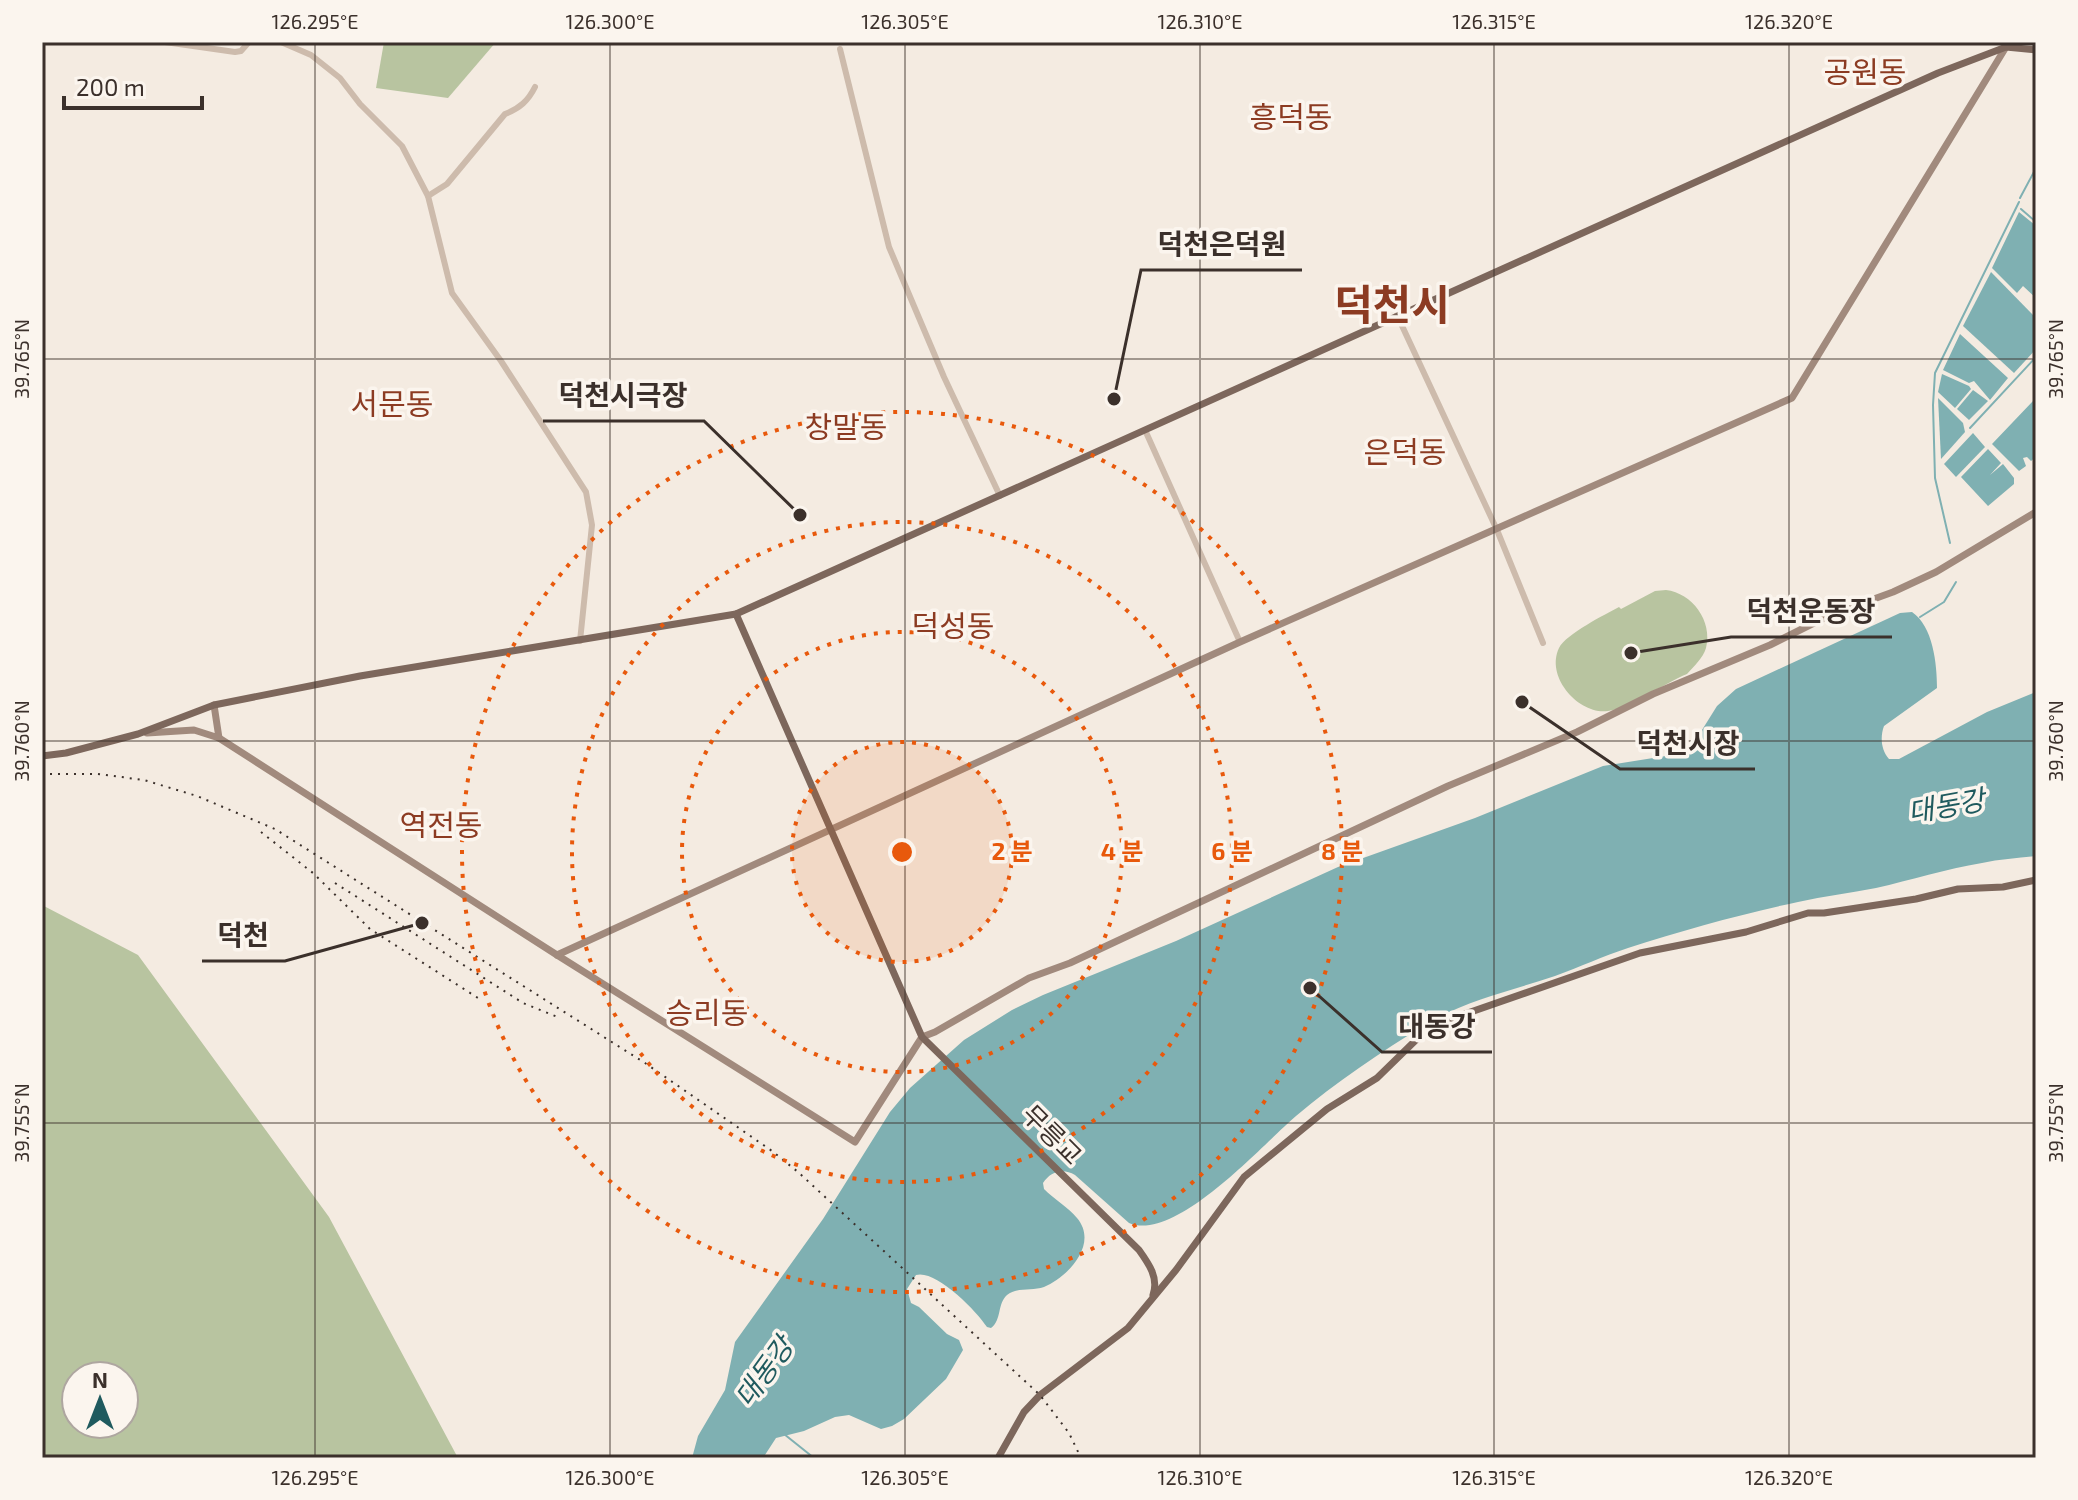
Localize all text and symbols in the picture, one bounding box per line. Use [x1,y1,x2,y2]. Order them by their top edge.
text: 126.295°E [271,9,359,33]
text: 126.300°E [566,9,654,33]
text: 126.305°E [861,9,949,33]
text: 126.310°E [1158,9,1242,33]
text: 126.315°E [1452,9,1536,33]
text: 126.320°E [1745,9,1833,33]
district label: 공원동 [1824,53,1906,89]
scale bar [64,60,202,110]
text: 200 m [76,72,145,101]
district label: 흥덕동 [1250,98,1332,134]
callout: 덕천은덕원 [1141,218,1302,270]
text: 덕천은덕원 [1158,226,1286,260]
district label: 덕천시 [1334,278,1450,328]
text: 39.765°N [9,319,33,399]
text: 39.765°N [2043,319,2067,399]
callout: 덕천시극장 [543,369,704,421]
text: 덕천시극장 [559,377,687,411]
district label: 서문동 [351,385,433,421]
district label: 창말동 [805,408,887,444]
district label: 은덕동 [1364,433,1446,469]
callout: 덕천운동장 [1731,585,1892,637]
text: 덕천운동장 [1747,593,1875,627]
district label: 덕성동 [912,607,994,643]
text: 39.760°N [9,700,33,782]
text: 39.760°N [2043,700,2067,782]
callout: 덕천시장 [1620,717,1755,769]
text: 덕천시장 [1636,725,1740,759]
water label: 대동강 [1905,781,1990,828]
district label: 역전동 [400,806,482,842]
text: 2 분 [991,836,1033,865]
text: 4 분 [1101,836,1143,865]
text: 6 분 [1211,836,1253,865]
text: 8 분 [1321,836,1363,865]
centre of rings [888,838,916,866]
callout: 덕천 [202,909,285,961]
text: 덕천 [217,917,269,951]
district label: 승리동 [666,994,748,1030]
callout: 대동강 [1382,1000,1492,1052]
text: 대동강 [1398,1008,1476,1042]
text: 39.755°N [9,1083,33,1163]
text: 39.755°N [2043,1083,2067,1163]
street label: 무릉교 [1017,1098,1089,1170]
water label: 대동강 [727,1328,802,1413]
north arrow [60,1360,140,1440]
text: N [92,1366,108,1392]
text: 126.295°E [271,1465,359,1489]
text: 126.300°E [566,1465,654,1489]
text: 126.305°E [861,1465,949,1489]
text: 126.310°E [1158,1465,1242,1489]
text: 126.315°E [1452,1465,1536,1489]
text: 126.320°E [1745,1465,1833,1489]

